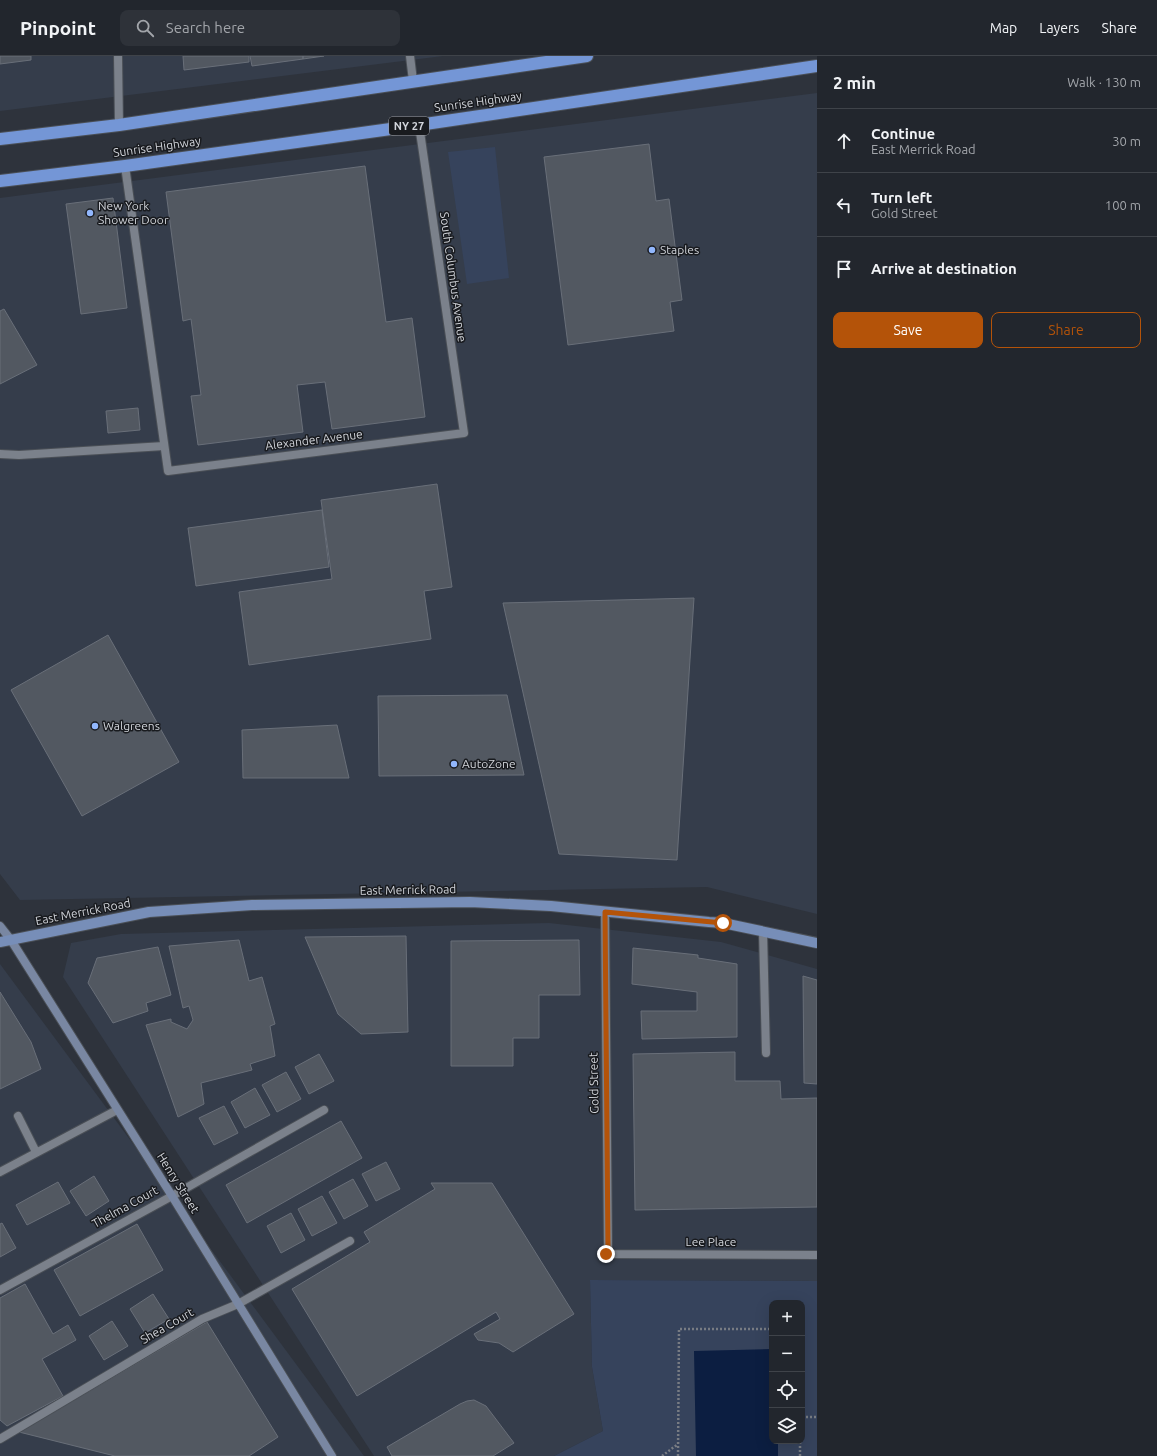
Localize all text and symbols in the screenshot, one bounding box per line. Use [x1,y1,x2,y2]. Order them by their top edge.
search box [120,10,400,46]
text: Pinpoint [20,17,96,39]
icon: search [134,17,156,39]
text: Search here [166,19,245,36]
text: Map [990,20,1017,36]
text: Layers [1039,20,1079,36]
text: Share [1101,20,1137,36]
text: 2 min [833,73,876,92]
text: Walk · 130 m [1067,75,1141,89]
street label: Sunrise Highway [433,89,523,114]
road number: NY 27 [389,117,429,135]
text: Continue [871,125,935,142]
icon: ahead [833,130,855,152]
street label: Sunrise Highway [112,134,202,159]
text: 30 m [1112,134,1141,148]
text: East Merrick Road [871,142,976,156]
text: Turn left [871,189,932,206]
icon: left [833,194,855,216]
text: 100 m [1105,198,1141,212]
place label: New York Shower Door [98,199,169,226]
text: Gold Street [871,206,938,220]
marker: New York Shower Door [85,208,95,218]
street label: South Columbus Avenue [438,211,469,343]
place label: Staples [660,243,699,256]
marker: Staples [647,245,657,255]
icon: arrive [833,258,855,280]
text: Arrive at destination [871,260,1017,277]
button: Save [833,312,983,348]
button: Share [991,312,1141,348]
street label: Alexander Avenue [265,427,363,452]
place label: Walgreens [103,719,160,732]
marker: Walgreens [90,721,100,731]
place label: AutoZone [462,757,516,770]
marker: AutoZone [449,759,459,769]
street label: East Merrick Road [360,882,456,897]
street label: East Merrick Road [34,896,132,927]
route start [714,914,732,932]
street label: Gold Street [586,1052,601,1114]
street label: Henry Street [155,1150,202,1216]
street label: Thelma Court [90,1183,160,1230]
street label: Lee Place [686,1235,736,1248]
route end [597,1245,615,1263]
map controls [769,1300,805,1444]
button: + [769,1300,805,1336]
street label: Shea Court [138,1305,196,1346]
button: − [769,1336,805,1372]
button: locate [769,1372,805,1408]
button: layers [769,1408,805,1444]

